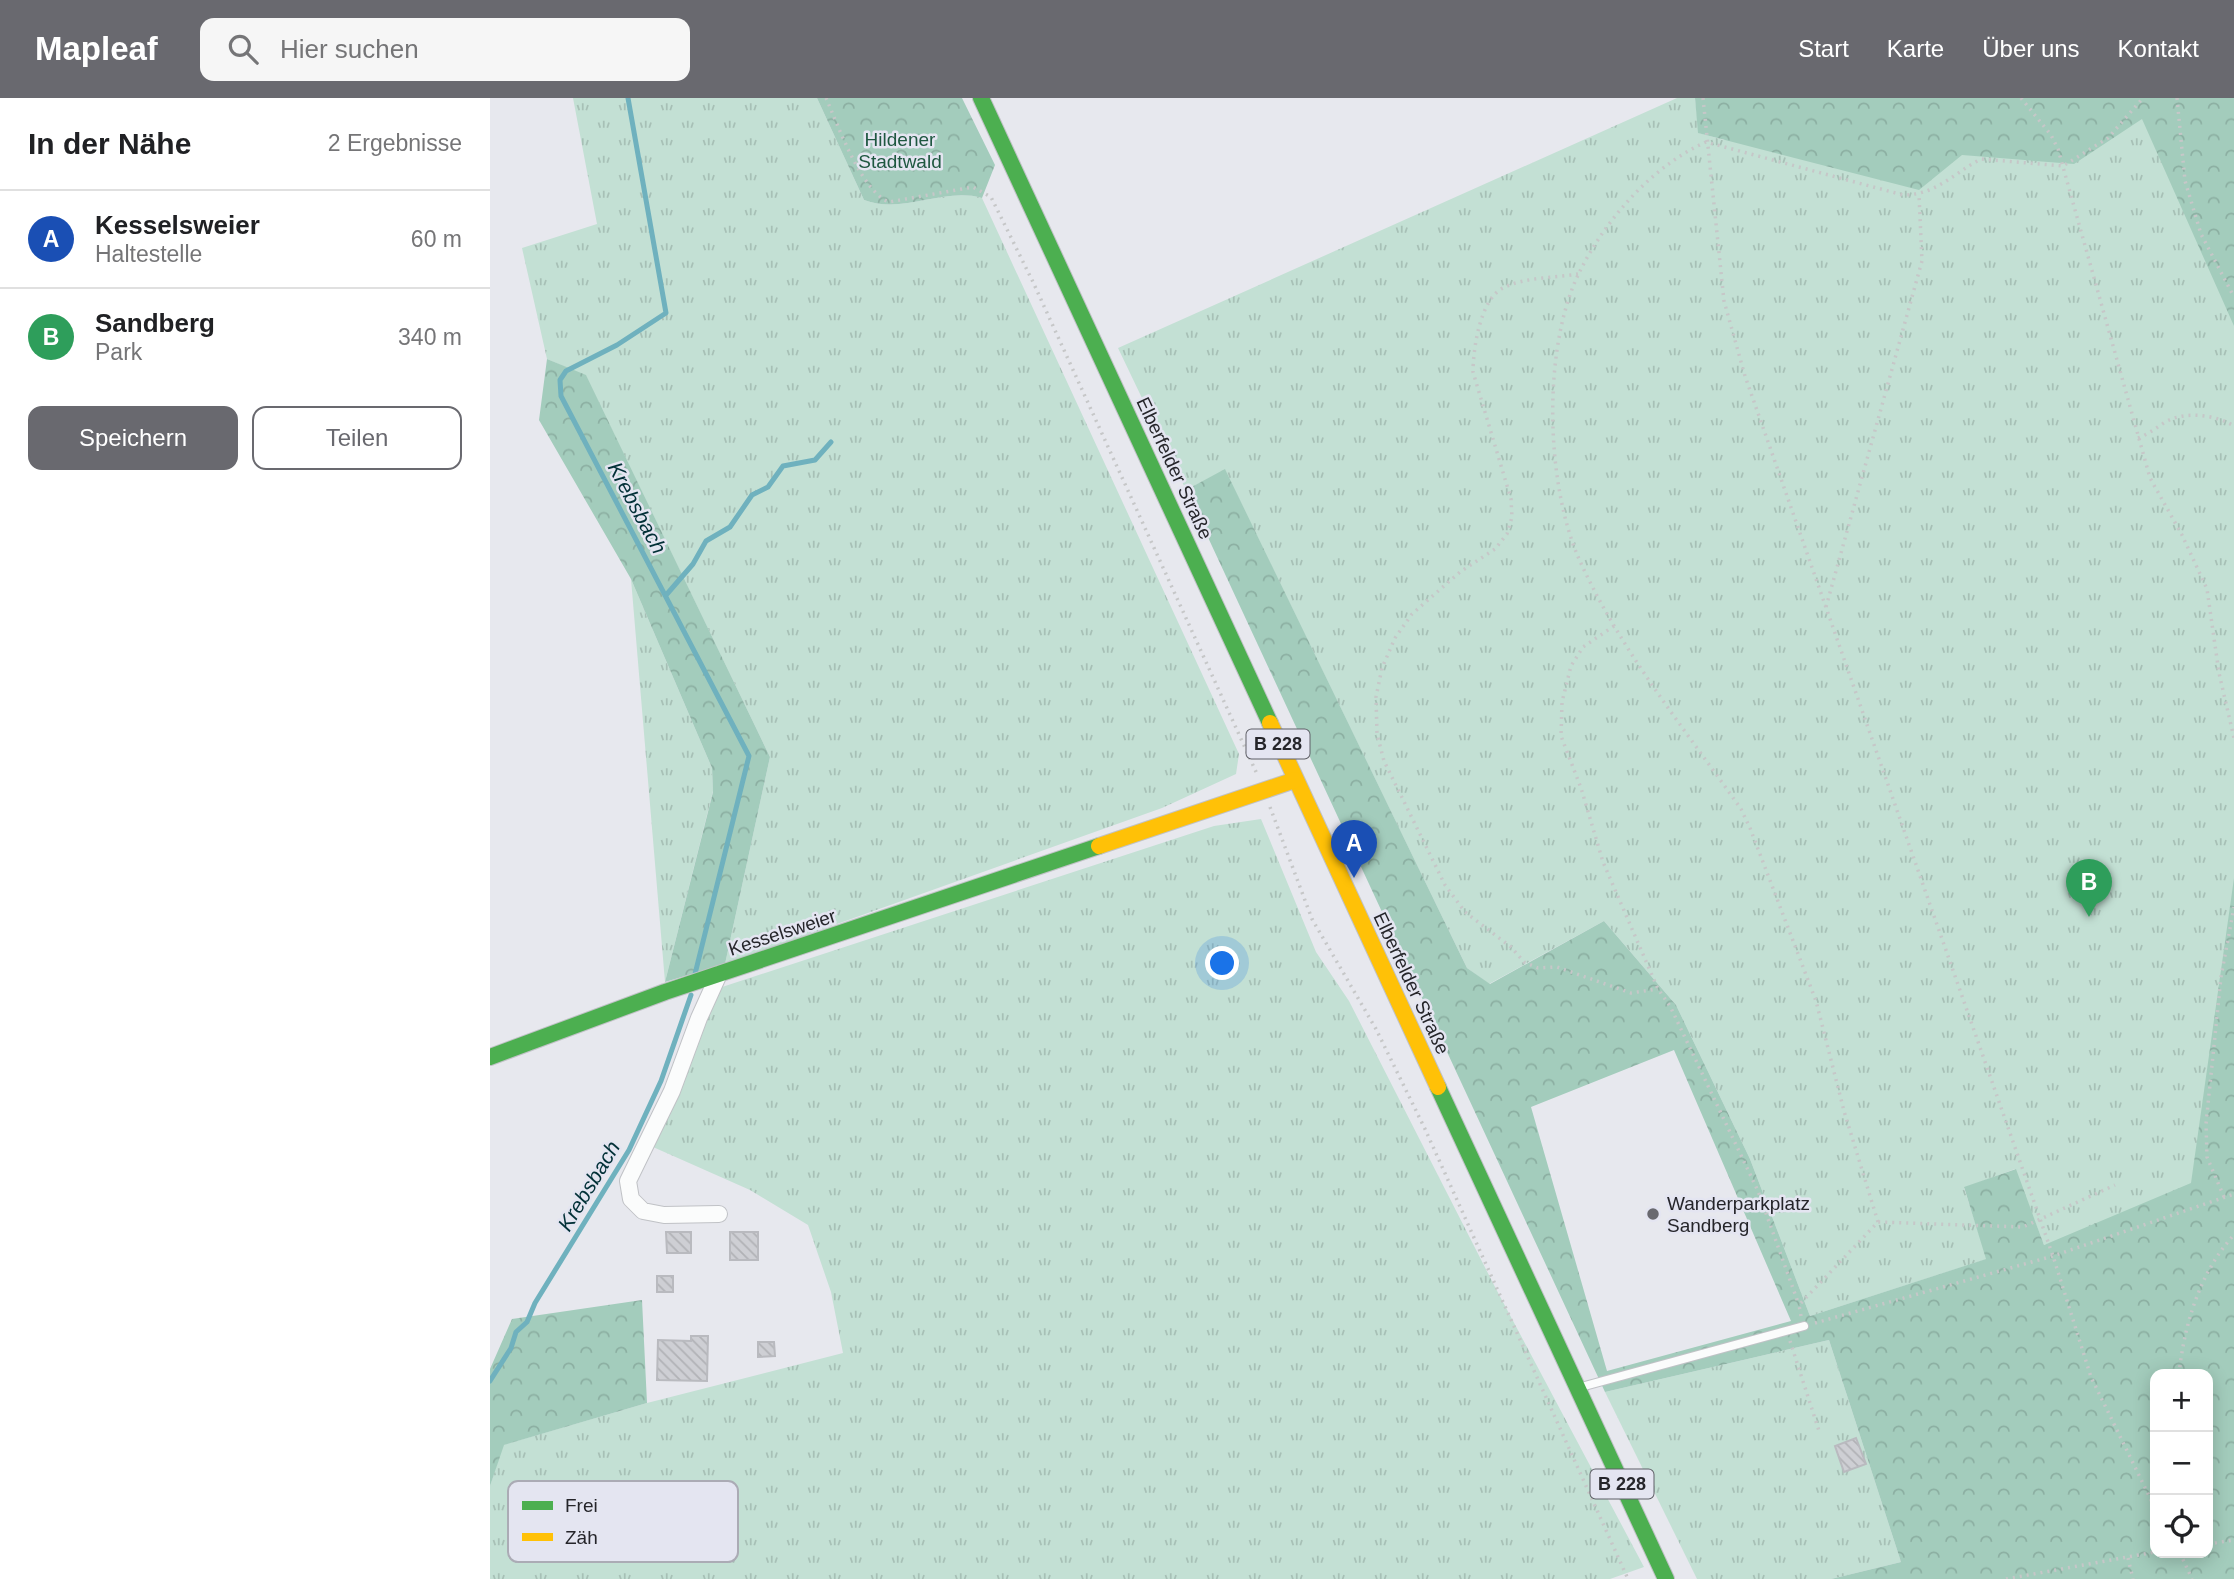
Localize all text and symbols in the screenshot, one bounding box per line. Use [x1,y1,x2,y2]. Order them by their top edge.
search box [200,18,690,81]
text: Mapleaf [35,30,158,67]
icon: search [224,30,262,68]
text: Hier suchen [280,34,419,64]
text: Start [1798,35,1849,62]
text: Karte [1887,35,1944,62]
text: Über uns [1982,35,2080,62]
text: Kontakt [2118,35,2199,62]
text: In der Nähe [28,127,191,160]
park label: Hildener Stadtwald [858,129,942,172]
text: 2 Ergebnisse [328,130,462,156]
text: Kesselsweier [95,210,260,240]
text: A [43,226,59,252]
text: 60 m [411,226,462,252]
text: Haltestelle [95,241,202,267]
text: Sandberg [95,308,215,338]
text: B [43,324,59,350]
text: 340 m [398,324,462,350]
text: Park [95,339,142,365]
street label: Elberfelder Straße [1132,394,1217,543]
button: Speichern [28,406,238,470]
button: Teilen [252,406,462,470]
water label: Krebsbach [604,458,671,557]
road number: B 228 [1246,730,1310,758]
pin: A [1331,820,1377,878]
pin: B [2066,859,2112,917]
street label: Kesselsweier [726,905,839,960]
street label: Elberfelder Straße [1369,909,1454,1058]
your location [1205,946,1239,980]
water label: Krebsbach [553,1137,624,1235]
place label: Wanderparkplatz Sandberg [1667,1193,1810,1236]
marker: Wanderparkplatz Sandberg [1645,1206,1661,1222]
map controls [2150,1369,2213,1558]
button: + [2150,1369,2213,1432]
button: − [2150,1432,2213,1495]
road number: B 228 [1590,1470,1654,1498]
legend [508,1481,738,1562]
text: Frei [565,1495,598,1516]
button: locate [2150,1495,2213,1558]
text: Zäh [565,1527,598,1548]

